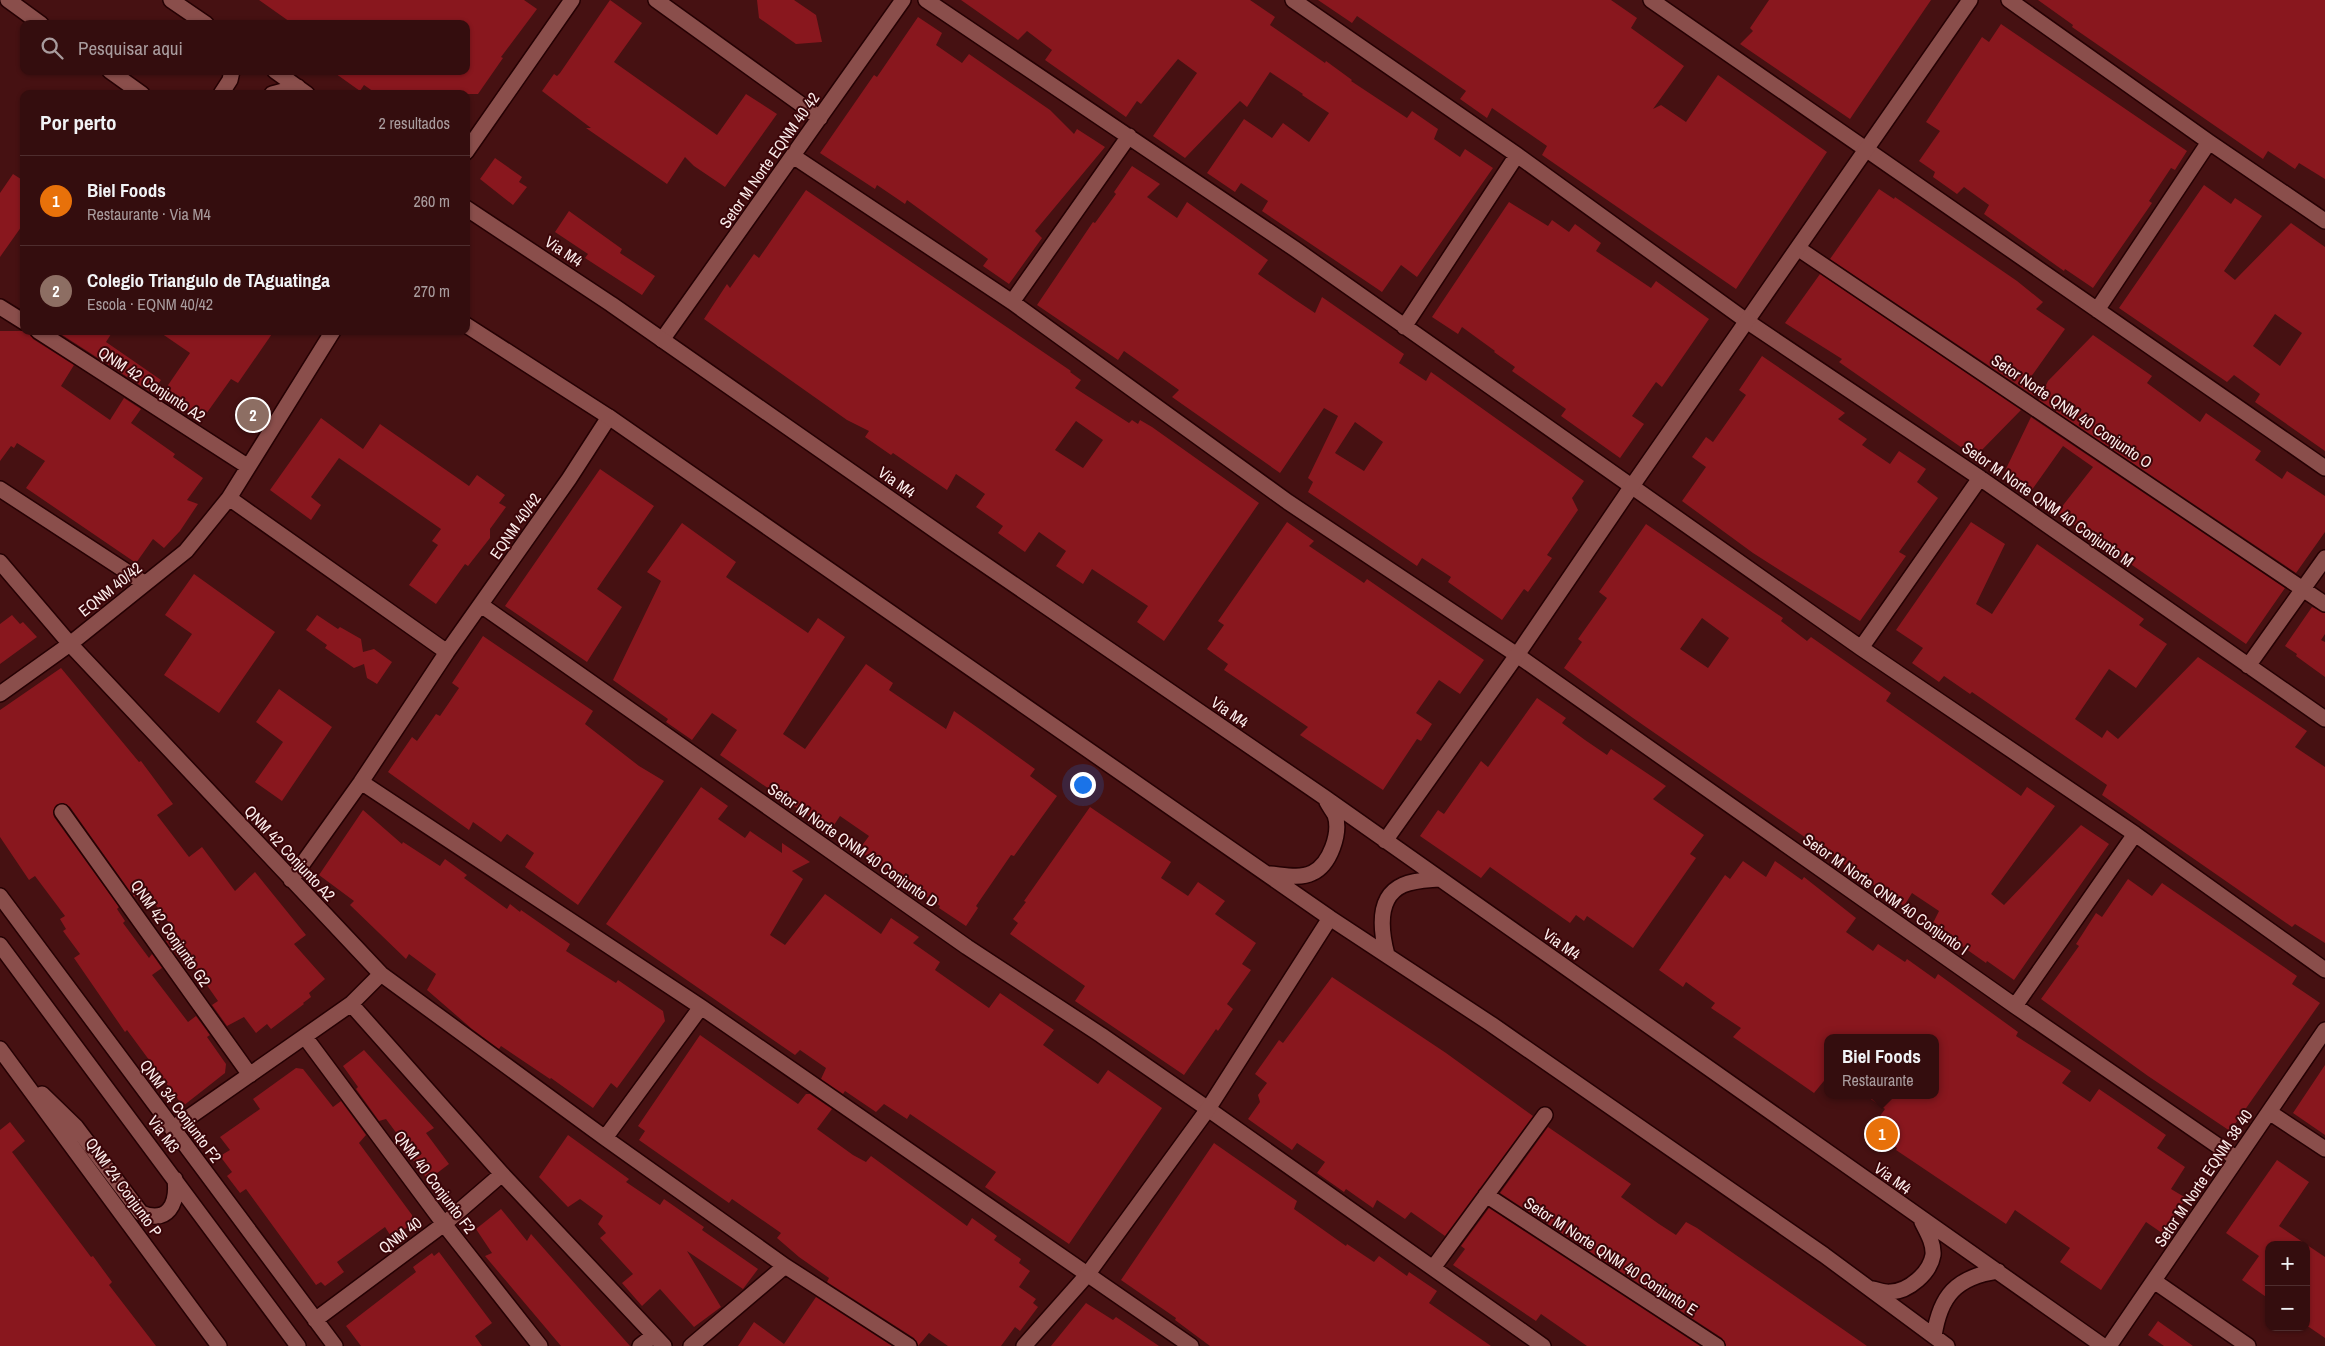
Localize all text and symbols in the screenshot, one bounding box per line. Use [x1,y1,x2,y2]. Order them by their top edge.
search box [20,20,470,75]
icon: search [38,34,66,62]
text: Pesquisar aqui [78,35,183,61]
street label: Setor M Norte EQNM 40 42 [714,88,824,232]
text: Por perto [40,108,117,137]
text: 2 resultados [379,112,450,134]
text: Biel Foods [87,177,166,203]
text: 1 [52,190,60,212]
text: 260 m [414,190,450,212]
text: Restaurante · Via M4 [87,203,211,225]
street label: Via M4 [541,230,587,272]
text: Colegio Triangulo de TAguatinga [87,267,330,293]
text: 2 [52,280,60,302]
text: 270 m [414,280,450,302]
text: Escola · EQNM 40/42 [87,293,213,315]
street label: QNM 42 Conjunto A2 [94,341,210,427]
street label: Setor Norte QNM 40 Conjunto O [1987,349,2157,473]
pin: 2 [237,396,269,434]
street label: Setor M Norte QNM 40 Conjunto M [1958,436,2138,572]
street label: Via M4 [874,461,920,503]
street label: EQNM 40/42 [484,489,546,563]
street label: EQNM 40/42 [74,557,146,621]
street label: Via M4 [1207,691,1253,733]
your location [1070,772,1096,798]
street label: Setor M Norte QNM 40 Conjunto D [763,778,943,912]
street label: QNM 42 Conjunto A2 [240,800,340,906]
street label: Setor M Norte QNM 40 Conjunto I [1799,828,1973,960]
street label: QNM 42 Conjunto G2 [126,875,216,991]
street label: Via M4 [1539,923,1585,965]
popup [1824,1034,1939,1099]
text: Biel Foods [1842,1043,1921,1069]
street label: QNM 34 Conjunto F2 [135,1055,227,1167]
text: Restaurante [1842,1069,1914,1091]
street label: Setor M Norte EQNM 38 40 [2149,1105,2257,1251]
street label: Via M3 [143,1111,185,1157]
pin: 1 [1866,1115,1898,1153]
street label: QNM 40 Conjunto F2 [390,1127,480,1237]
street label: QNM 24 Conjunto P [81,1133,168,1241]
street label: Via M4 [1870,1157,1916,1199]
street label: Setor M Norte QNM 40 Conjunto E [1520,1192,1702,1320]
street label: QNM 40 [375,1213,425,1257]
map controls [2265,1241,2310,1331]
button: + [2265,1241,2310,1286]
button: − [2265,1286,2310,1331]

